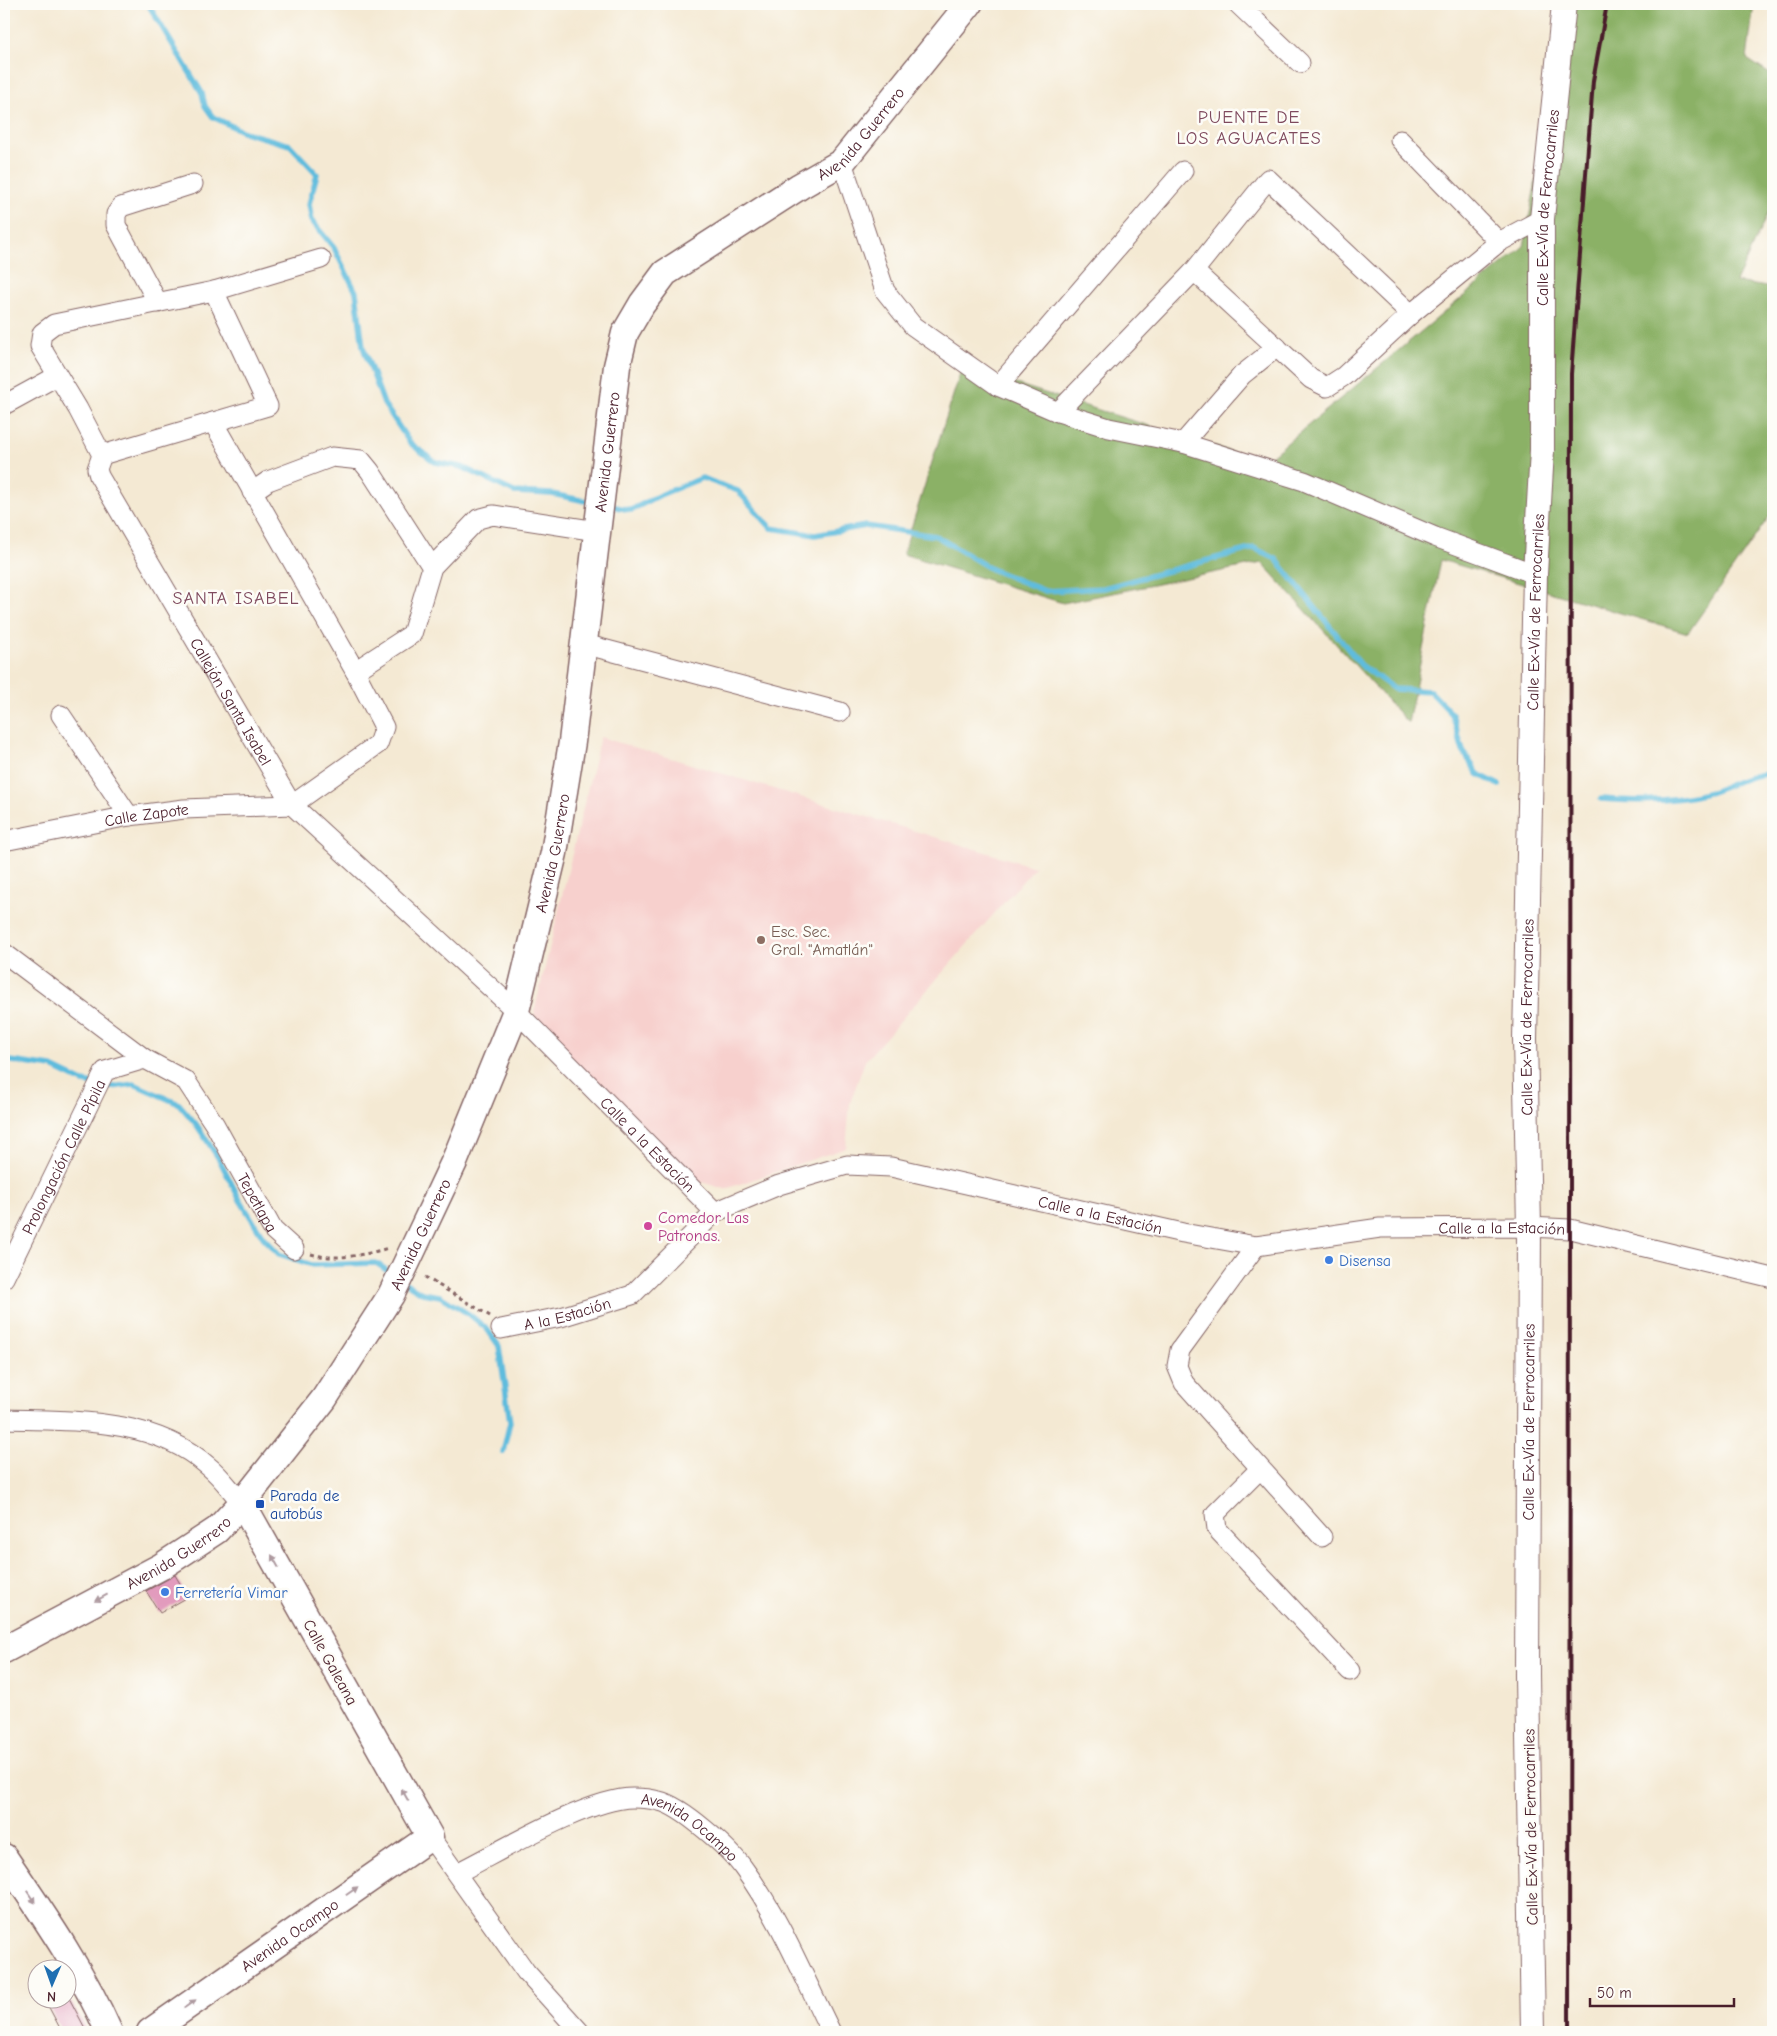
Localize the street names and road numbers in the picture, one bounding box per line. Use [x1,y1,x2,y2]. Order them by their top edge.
street label: Avenida Guerrero [814,84,908,184]
street label: Calle Ex-Vía de Ferrocarriles [1534,108,1563,306]
street label: Avenida Guerrero [592,391,624,513]
street label: Calle Ex-Vía de Ferrocarriles [1524,513,1548,711]
street label: Callejón Santa Isabel [186,635,275,769]
street label: Avenida Guerrero [532,793,573,915]
street label: Calle Zapote [103,801,189,831]
street label: Calle Ex-Vía de Ferrocarriles [1517,918,1538,1116]
street label: Prolongación Calle Pípila [19,1077,110,1238]
street label: Calle a la Estación [596,1094,698,1196]
street label: Tepetlapa [233,1170,280,1236]
street label: Avenida Guerrero [387,1176,455,1293]
street label: Calle a la Estación [1036,1193,1164,1238]
street label: Calle a la Estación [1439,1219,1566,1239]
street label: A la Estación [522,1294,613,1334]
street label: Calle Ex-Vía de Ferrocarriles [1520,1323,1539,1521]
street label: Avenida Guerrero [123,1513,235,1593]
street label: Calle Galeana [299,1617,361,1708]
street label: Calle Ex-Vía de Ferrocarriles [1520,1728,1542,1925]
street label: Avenida Ocampo [640,1790,742,1866]
street label: Avenida Ocampo [238,1895,342,1976]

